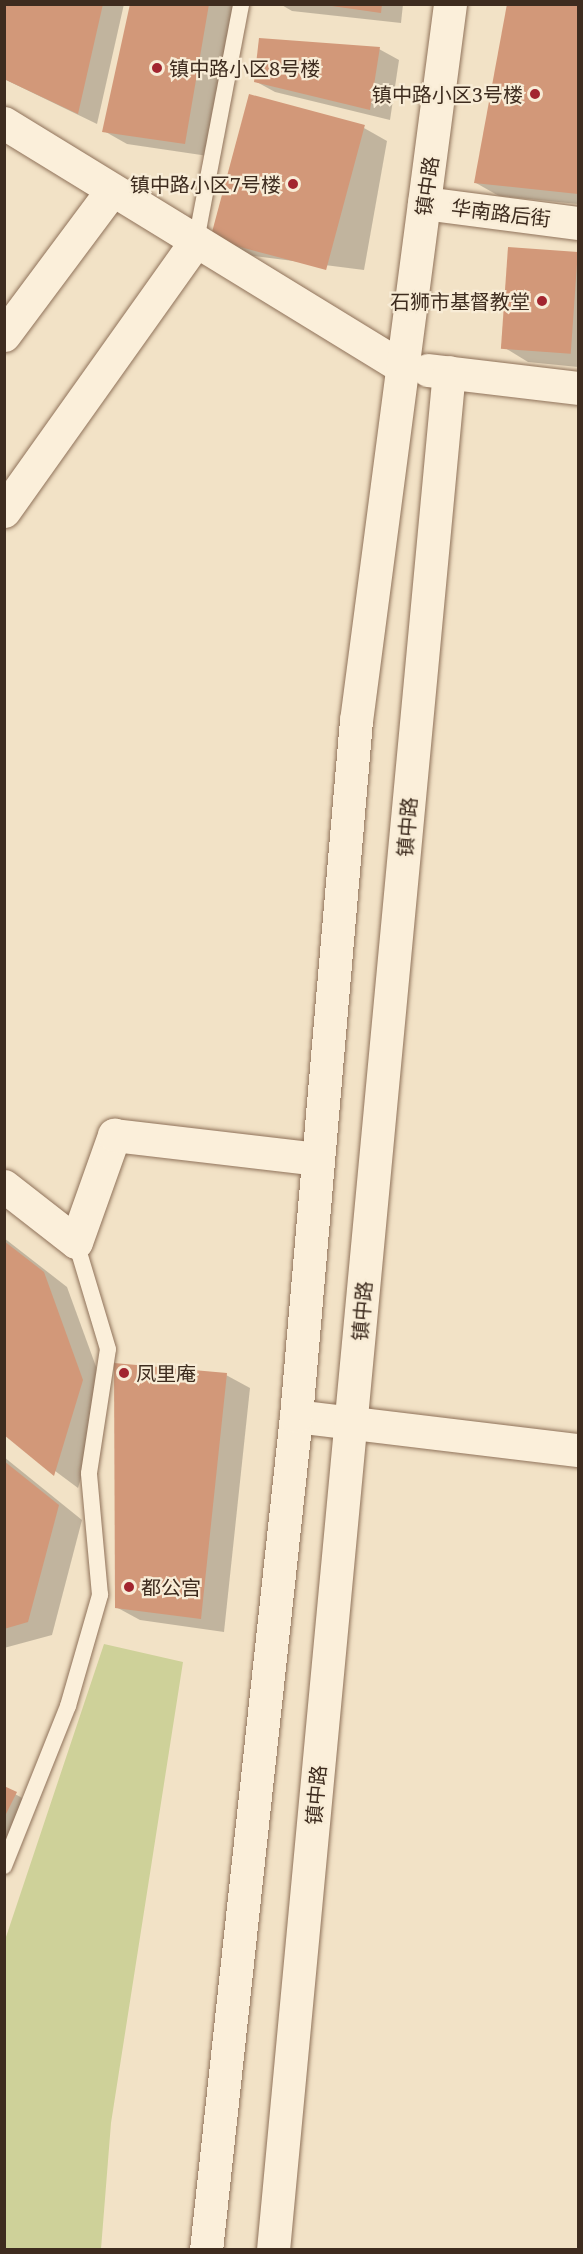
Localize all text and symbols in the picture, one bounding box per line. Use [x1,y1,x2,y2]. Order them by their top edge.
place label: 镇中路小区8号楼 [169,56,320,80]
marker: 镇中路小区8号楼 [150,61,164,75]
place label: 镇中路小区3号楼 [372,82,523,106]
marker: 镇中路小区3号楼 [528,87,542,101]
street label: 镇中路 [411,155,443,217]
place label: 镇中路小区7号楼 [130,172,281,196]
marker: 镇中路小区7号楼 [286,177,300,191]
street label: 华南路后街 [450,195,552,231]
place label: 石狮市基督教堂 [390,289,530,313]
marker: 石狮市基督教堂 [535,294,549,308]
street label: 镇中路 [392,796,422,858]
street label: 镇中路 [347,1280,377,1342]
place label: 凤里庵 [136,1361,196,1385]
marker: 凤里庵 [117,1366,131,1380]
place label: 都公宫 [141,1575,201,1599]
marker: 都公宫 [122,1580,136,1594]
street label: 镇中路 [301,1764,331,1826]

